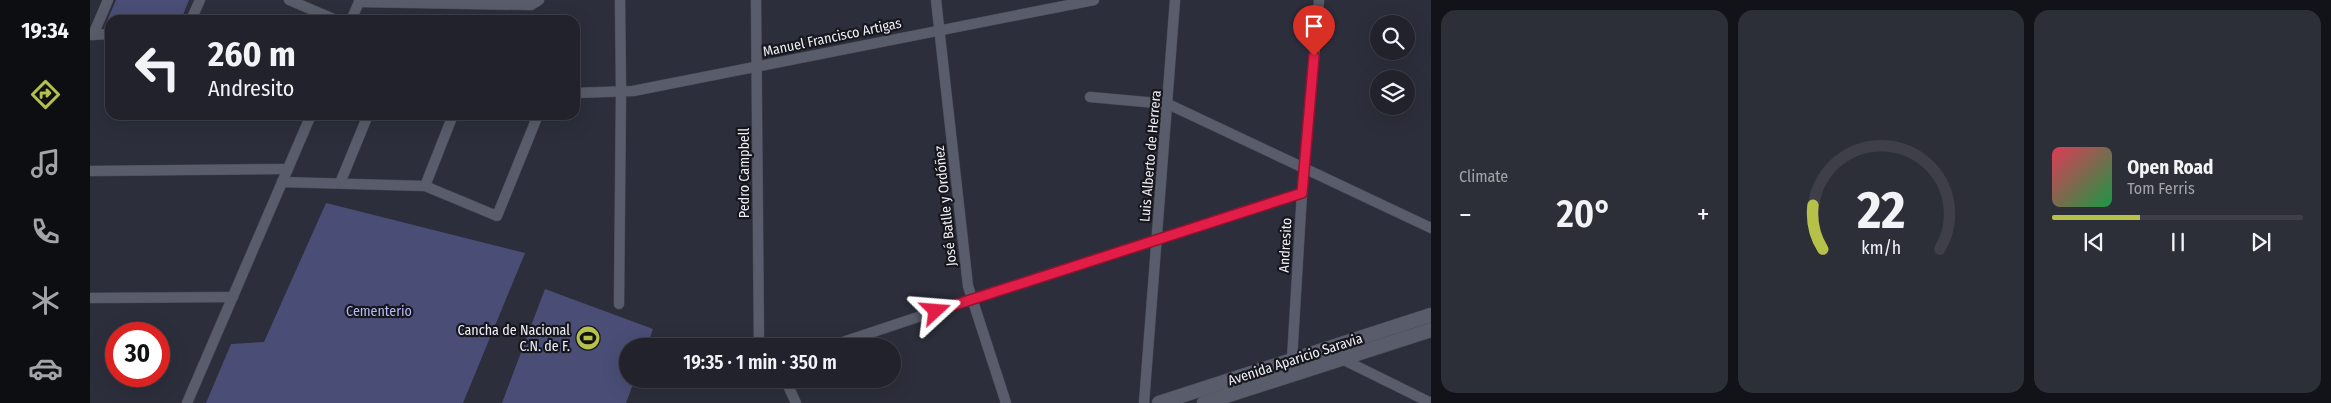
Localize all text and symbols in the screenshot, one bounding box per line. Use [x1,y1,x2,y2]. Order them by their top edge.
pin [1293,5,1335,56]
icon: arrive [1300,12,1328,40]
street label: Manuel Francisco Artigas [761,15,903,60]
map controls [1370,15,1415,115]
button: search [1370,15,1415,60]
text: 19:34 [21,17,69,44]
text: 260 m [208,33,296,75]
icon: left [125,35,190,100]
button: layers [1370,70,1415,115]
text: Andresito [208,75,294,102]
icon: directions [28,77,63,112]
street label: Luis Alberto de Herrera [1136,89,1165,223]
street label: Pedro Campbell [736,128,753,218]
street label: José Batlle y Ordóñez [931,144,960,267]
icon: music [28,146,63,181]
text: Open Road [2127,156,2213,179]
text: Climate [1459,167,1508,186]
text: 22 [1856,179,1905,242]
text: Tom Ferris [2127,179,2195,198]
text: 20° [1556,191,1612,237]
text: − [1459,198,1472,231]
text: + [1697,198,1710,231]
icon: phone [28,214,63,249]
street label: Andresito [1276,217,1295,273]
icon: previous [2080,228,2108,256]
icon: pause [2164,228,2192,256]
icon: next [2247,228,2275,256]
text: km/h [1861,237,1901,259]
icon: climate [28,283,63,318]
position arrow [909,284,961,336]
park label: Cementerio [346,303,412,320]
speed limit sign: 30 [105,322,170,387]
place label: Cancha de Nacional C.N. de F. [458,322,570,355]
sports icon: Cancha de Nacional C.N. de F. [575,325,601,351]
street label: Avenida Aparicio Saravia [1226,330,1365,389]
icon: car [28,351,63,386]
text: 19:35 · 1 min · 350 m [683,351,837,374]

